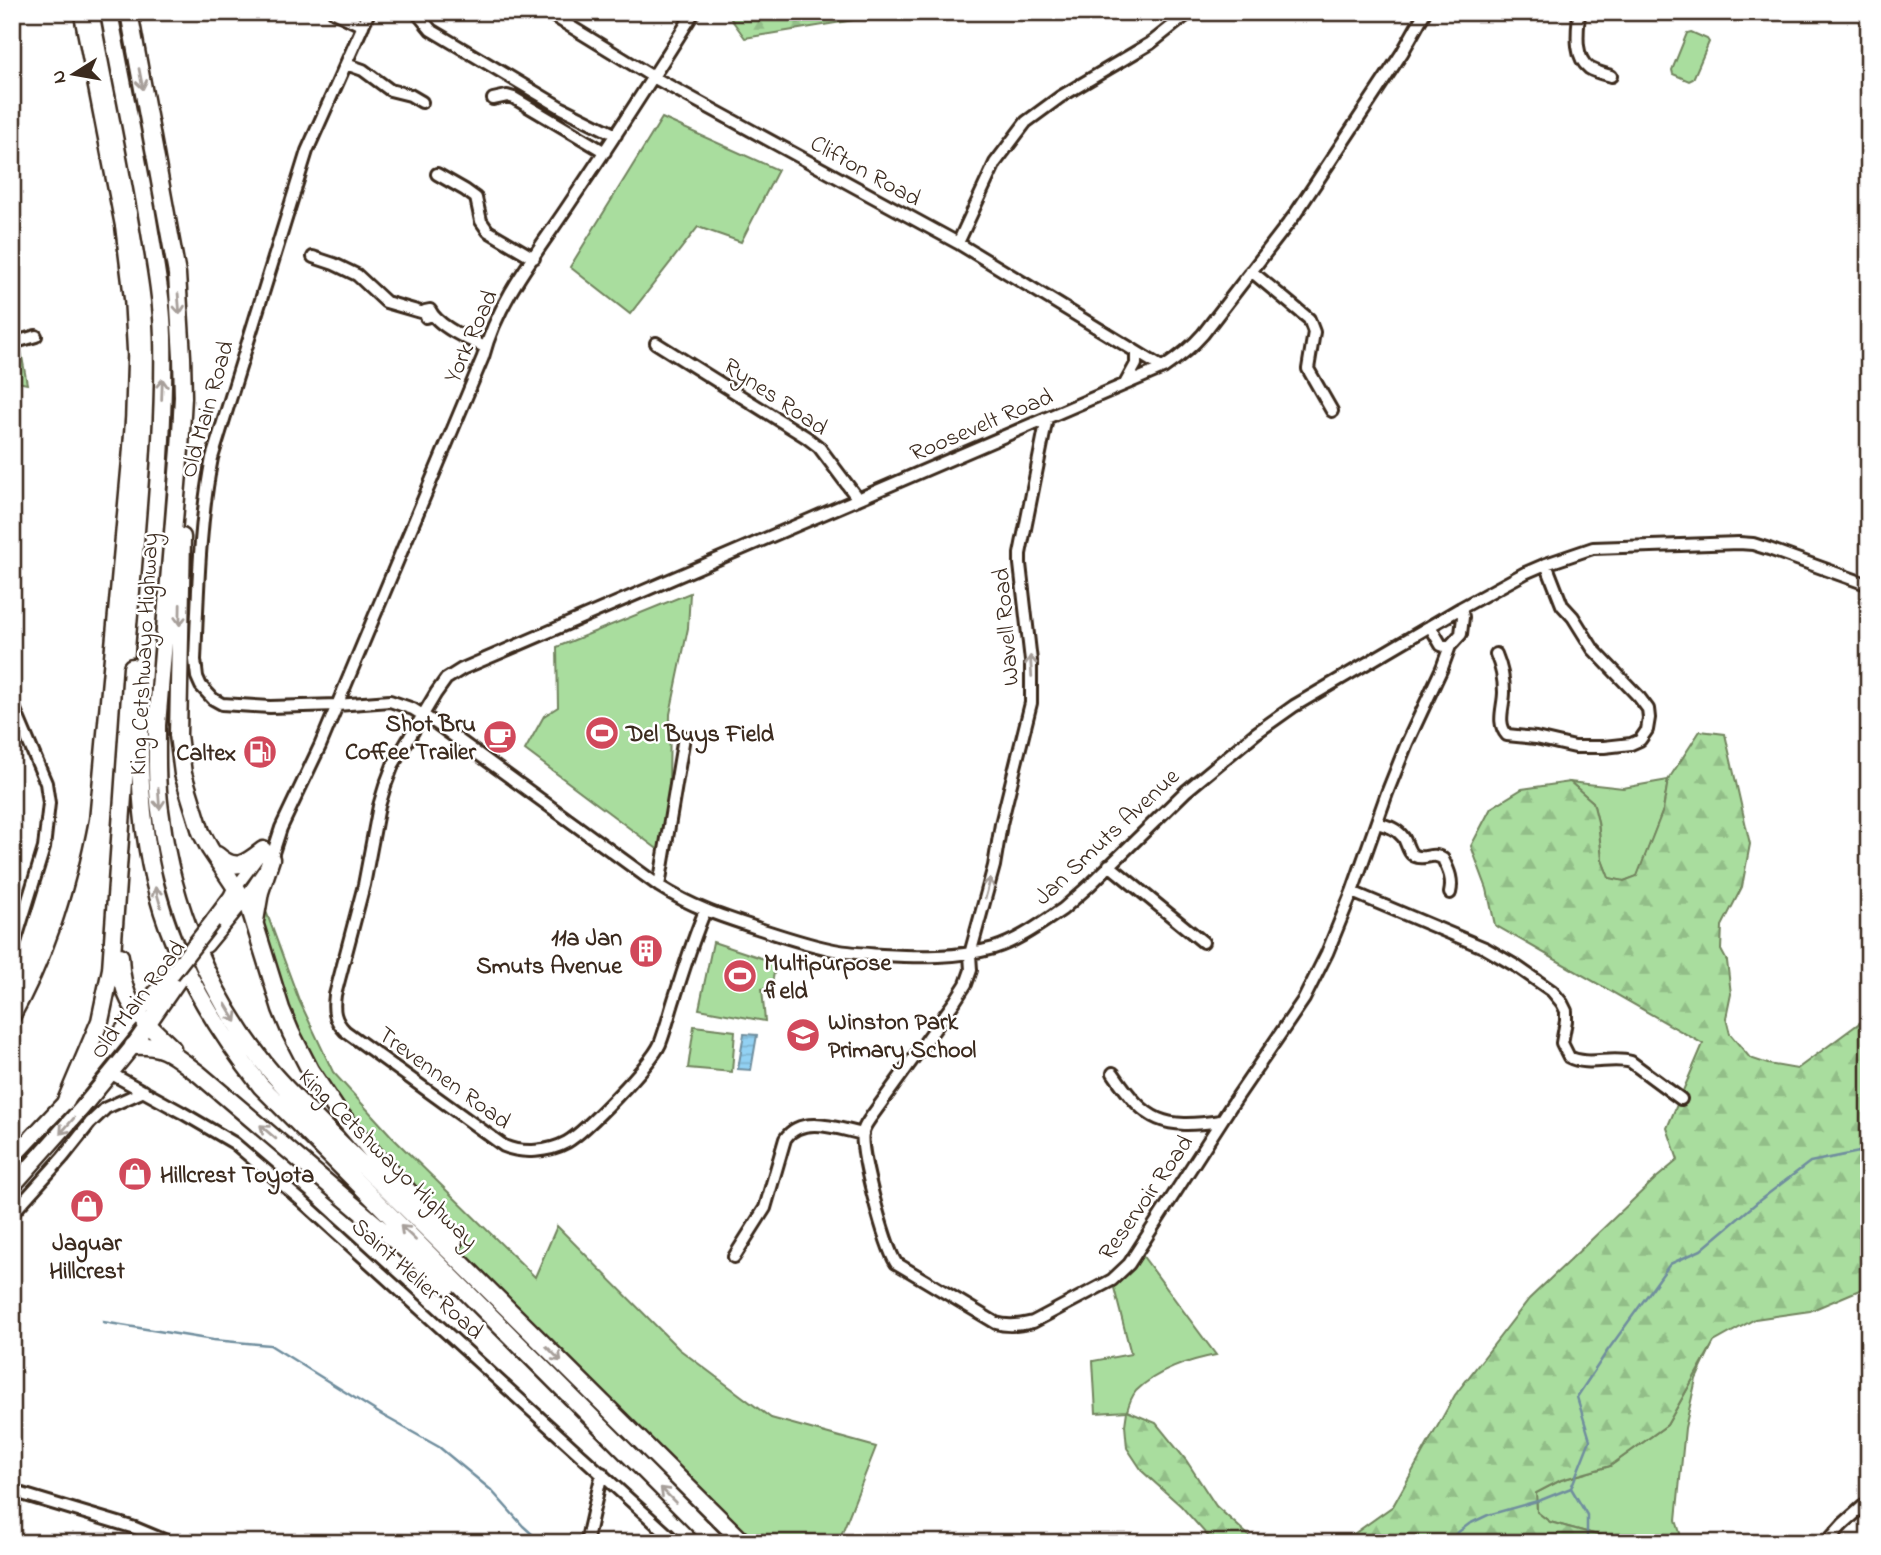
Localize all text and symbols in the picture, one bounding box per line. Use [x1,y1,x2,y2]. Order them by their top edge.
north arrow [38,38,108,108]
one-way arrow [135,67,149,90]
text: N [45,68,74,86]
street label: Clifton Road [803,127,927,217]
street label: York Road [436,284,509,389]
one-way arrow [173,292,186,314]
street label: Old Main Road [172,337,245,482]
street label: Rynes Road [715,350,834,447]
one-way arrow [156,378,169,401]
street label: Roosevelt Road [905,380,1059,472]
street label: King Cetshwayo Highway [122,532,170,776]
street label: Wavell Road [985,566,1030,687]
one-way arrow [173,604,187,627]
one-way arrow [1024,655,1037,678]
place label: Shot Bru Coffee Trailer [345,708,477,771]
sports icon: Del Buys Field [583,714,621,752]
cafe icon: Shot Bru Coffee Trailer [481,718,519,756]
place label: Del Buys Field [625,718,774,754]
fuel station icon: Caltex [241,733,279,771]
place label: Caltex [176,737,236,772]
street label: Jan Smuts Avenue [1027,761,1189,915]
one-way arrow [153,788,166,810]
one-way arrow [982,878,995,900]
one-way arrow [151,887,164,909]
place label: 11a Jan Smuts Avenue [476,922,623,985]
building icon: 11a Jan Smuts Avenue [627,932,665,970]
street label: Old Main Road [83,933,196,1067]
place label: Multipurpose field [763,947,893,1010]
sports icon: Multipurpose field [721,957,759,995]
one-way arrow [224,1003,238,1023]
place label: Winston Park Primary School [828,1006,976,1070]
school or university icon: Winston Park Primary School [784,1016,822,1054]
street label: Trevennen Road [370,1019,518,1140]
street label: King Cetshwayo Highway [288,1061,486,1259]
one-way arrow [59,1117,75,1135]
one-way arrow [259,1124,277,1140]
street label: Reservoir Road [1091,1128,1204,1268]
shop icon: Hillcrest Toyota [116,1155,154,1193]
place label: Hillcrest Toyota [160,1159,314,1195]
shop icon: Jaguar Hillcrest [68,1187,106,1225]
street label: Saint Helier Road [342,1211,491,1349]
one-way arrow [400,1224,417,1241]
place label: Jaguar Hillcrest [49,1227,126,1290]
one-way arrow [545,1346,562,1363]
one-way arrow [660,1486,677,1503]

